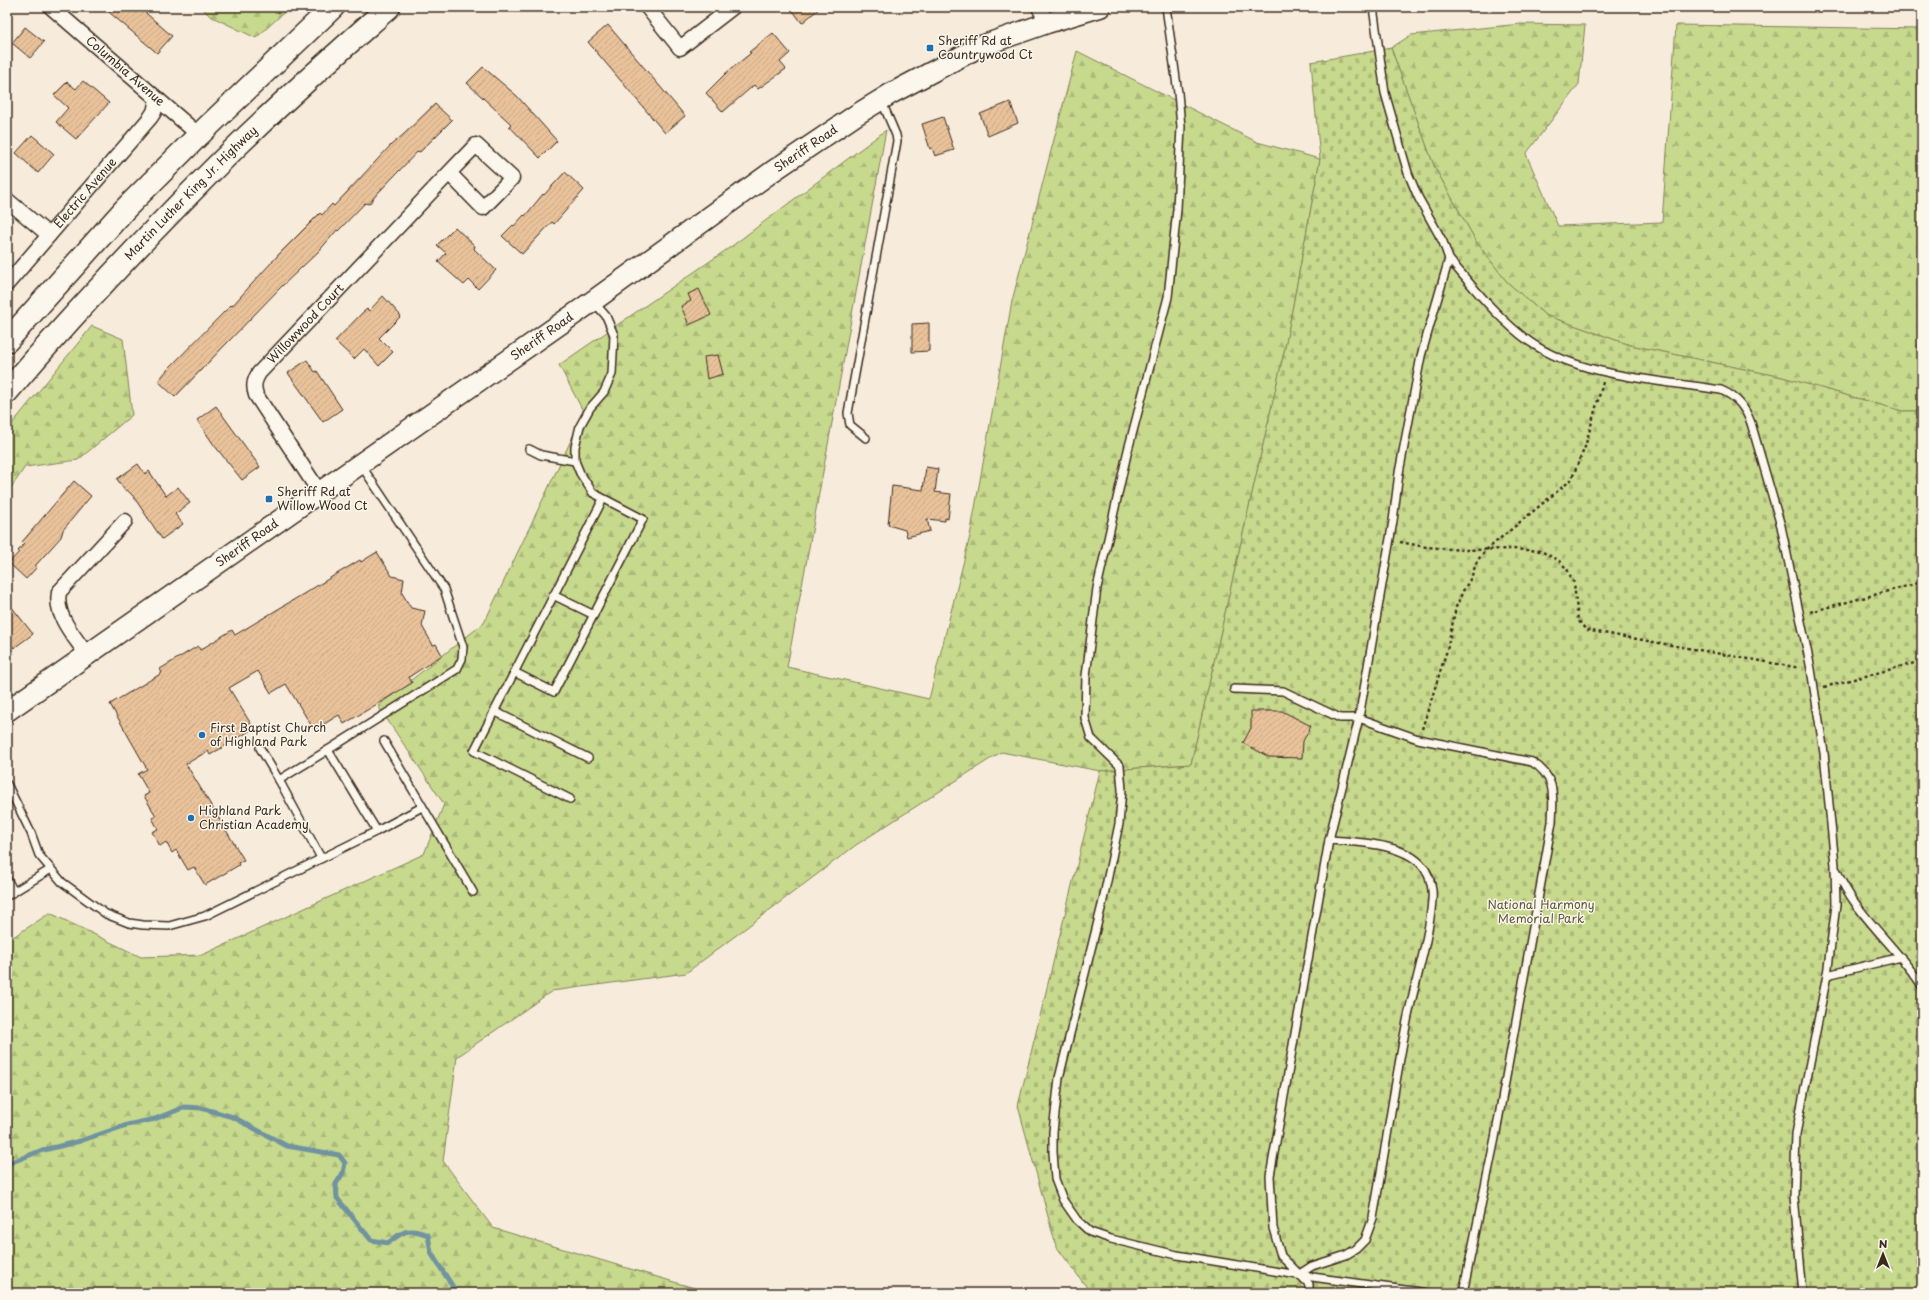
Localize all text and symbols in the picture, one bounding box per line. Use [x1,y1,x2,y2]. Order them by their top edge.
street label: Columbia Avenue [82,31,169,110]
place label: Sheriff Rd at Countrywood Ct [938,31,1033,63]
marker: Sheriff Rd at Countrywood Ct [925,43,935,53]
street label: Sheriff Road [770,120,841,176]
street label: Martin Luther King Jr. Highway [120,121,261,264]
street label: Electric Avenue [49,153,120,232]
street label: Willowwood Court [262,279,348,367]
street label: Sheriff Road [506,308,577,364]
place label: Sheriff Rd at Willow Wood Ct [277,482,368,514]
marker: Sheriff Rd at Willow Wood Ct [264,494,274,504]
street label: Sheriff Road [211,514,282,571]
place label: First Baptist Church of Highland Park [210,718,326,750]
marker: First Baptist Church of Highland Park [197,730,207,740]
place label: Highland Park Christian Academy [199,801,309,833]
marker: Highland Park Christian Academy [186,813,196,823]
park label: National Harmony Memorial Park [1487,895,1595,927]
north arrow [1863,1234,1903,1274]
text: N [1879,1235,1888,1252]

